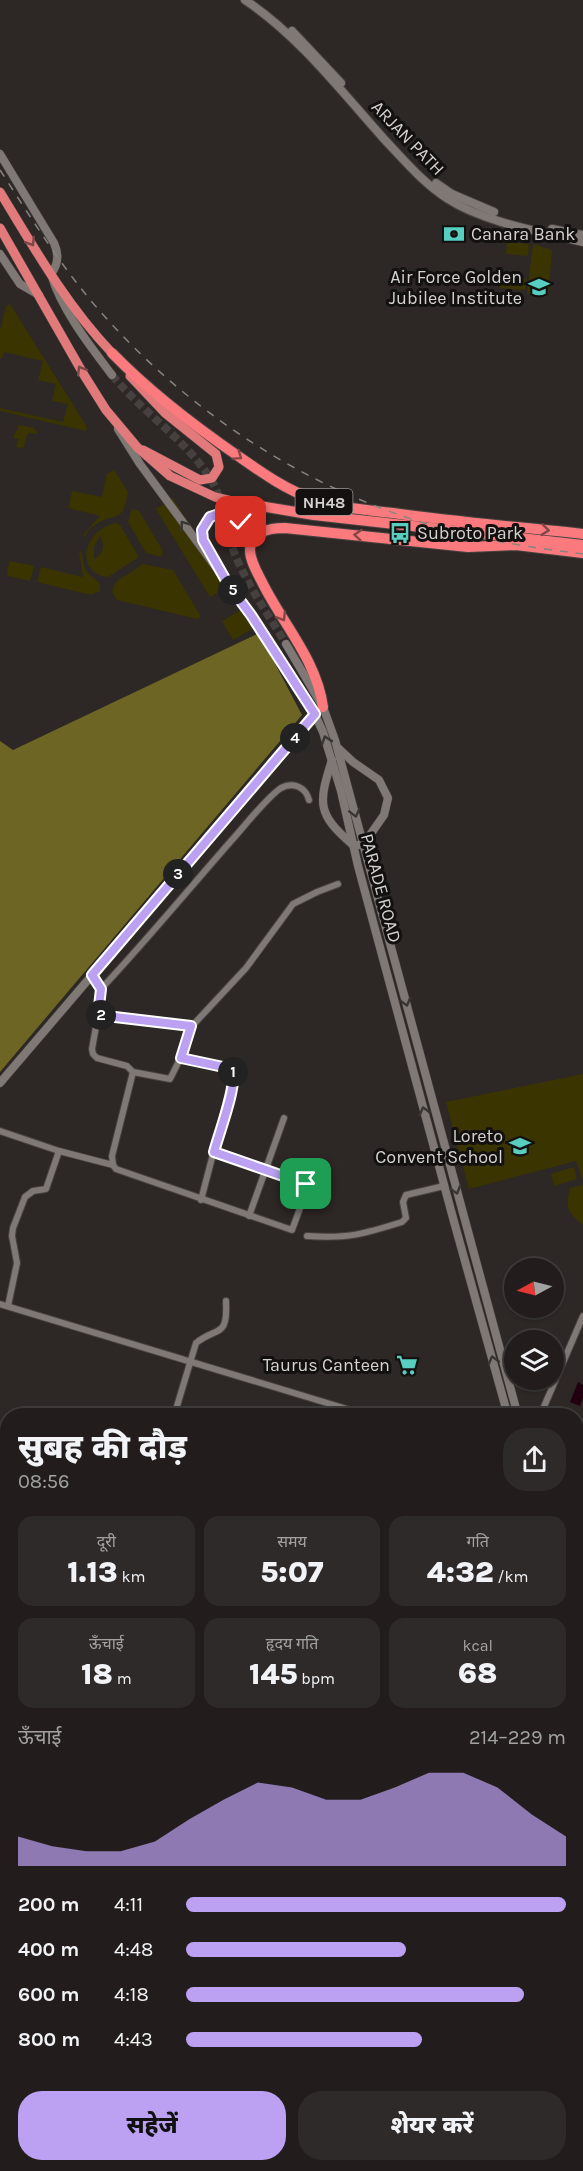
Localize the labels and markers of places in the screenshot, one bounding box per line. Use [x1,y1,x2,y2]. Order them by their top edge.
bank icon: Canara Bank [442,222,466,246]
place label: Canara Bank [471,223,576,245]
place label: Air Force Golden Jubilee Institute [389,266,522,309]
school or university icon: Air Force Golden Jubilee Institute [527,275,551,299]
pin [215,496,266,547]
bus stop icon: Subroto Park [388,521,412,545]
place label: Subroto Park [417,522,523,544]
pin: 5 [218,575,248,605]
pin: 4 [280,723,310,753]
pin: 3 [163,859,193,889]
pin: 2 [86,1000,116,1030]
pin: 1 [218,1057,248,1087]
place label: Loreto Convent School [375,1125,503,1168]
school or university icon: Loreto Convent School [508,1134,532,1158]
pin [280,1158,331,1209]
supermarket icon: Taurus Canteen [395,1353,419,1377]
place label: Taurus Canteen [263,1354,390,1376]

